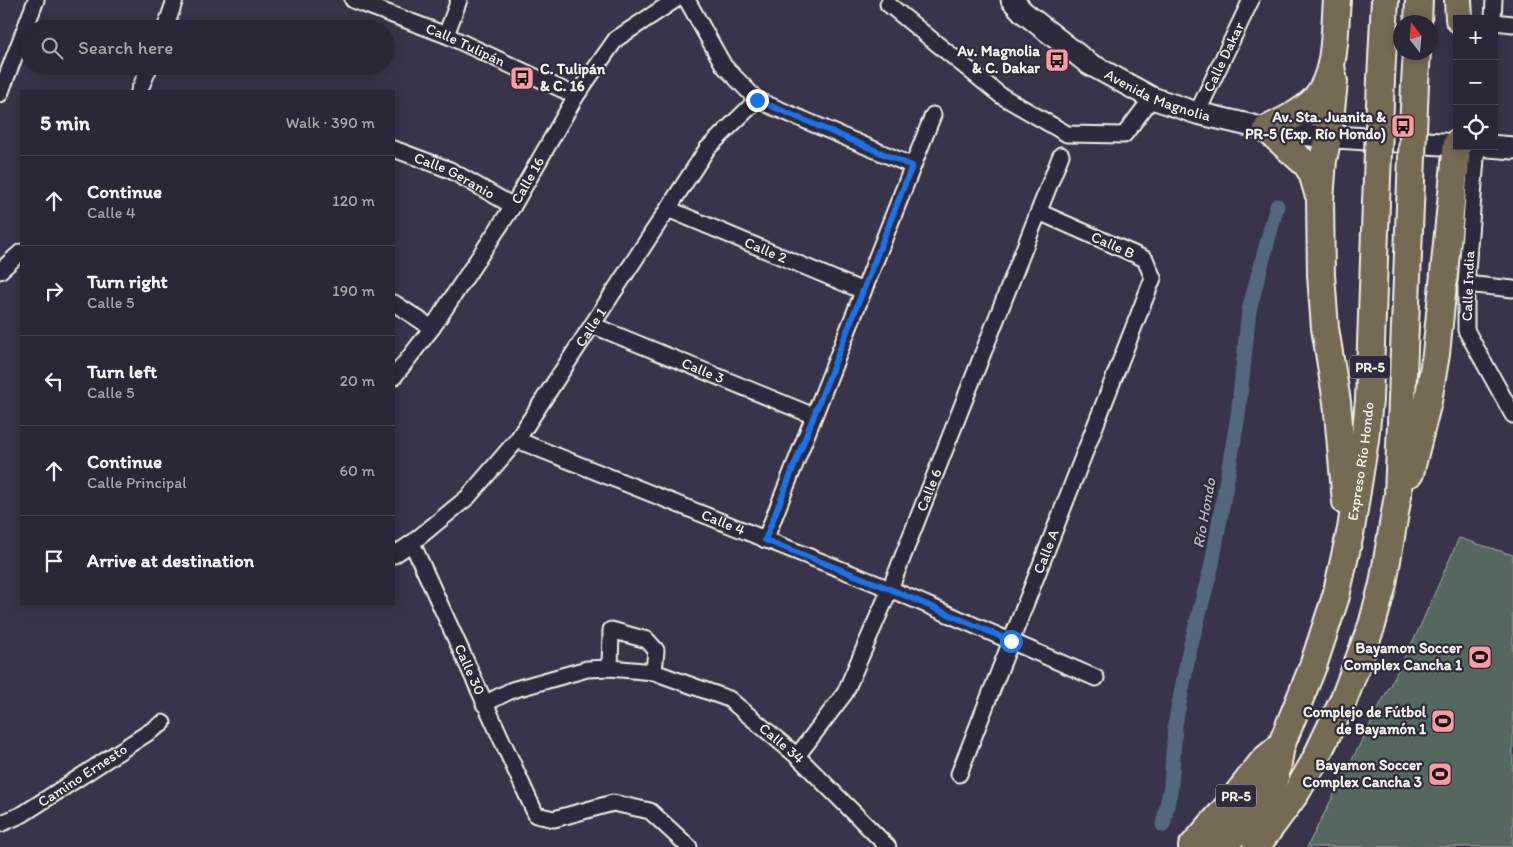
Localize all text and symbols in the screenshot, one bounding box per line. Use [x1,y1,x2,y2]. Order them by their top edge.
north arrow [1393,15,1438,60]
map controls [1453,15,1498,150]
button: + [1453,15,1498,60]
street label: Calle Tulipán [423,19,508,70]
street label: Calle Dakar [1199,19,1248,95]
search box [20,20,395,75]
icon: search [38,34,66,62]
text: Search here [78,36,173,59]
place label: Av. Magnolia & C. Dakar [956,42,1040,77]
bus stop icon: Av. Magnolia & C. Dakar [1044,47,1070,73]
place label: C. Tulipán & C. 16 [540,60,606,95]
button: − [1453,60,1498,105]
bus stop icon: C. Tulipán & C. 16 [509,65,535,91]
street label: Avenida Magnolia [1102,65,1212,125]
route end [746,89,769,112]
button: locate [1453,105,1498,150]
place label: Av. Sta. Juanita & PR-5 (Exp. Río Hondo) [1245,108,1386,144]
text: 5 min [40,110,90,135]
text: Walk · 390 m [286,113,375,132]
bus stop icon: Av. Sta. Juanita & PR-5 (Exp. Río Hondo) [1390,113,1416,139]
street label: Calle Geranio [412,148,498,203]
street label: Calle 16 [507,154,548,207]
text: Continue [87,180,162,203]
icon: ahead [40,187,68,215]
text: 120 m [332,191,375,210]
text: Calle 4 [87,203,136,222]
street label: Calle B [1088,227,1138,263]
street label: Calle 2 [742,233,790,267]
street label: Calle India [1458,250,1478,322]
text: Turn right [87,270,168,293]
icon: right [40,277,68,305]
text: 190 m [332,281,375,300]
text: Calle 5 [87,293,134,312]
street label: Calle 1 [571,304,610,350]
street label: Calle 3 [679,354,727,387]
road number: PR-5 [1350,356,1390,378]
text: Turn left [87,360,157,383]
icon: left [40,367,68,395]
text: 20 m [340,371,375,390]
text: Calle 5 [87,383,134,402]
street label: Expreso Río Hondo [1343,401,1378,522]
text: Continue [87,450,162,473]
icon: ahead [40,457,68,485]
text: 60 m [340,461,375,480]
street label: Calle 6 [913,466,946,514]
text: Calle Principal [87,473,187,492]
water label: Río Hondo [1189,476,1220,549]
street label: Calle 4 [699,506,748,539]
street label: Calle A [1029,526,1063,576]
icon: arrive [40,547,68,575]
text: Arrive at destination [87,549,254,572]
route start [1000,630,1023,653]
place label: Bayamon Soccer Complex Cancha 1 [1344,639,1463,675]
street label: Calle 30 [450,641,489,698]
sports icon: Bayamon Soccer Complex Cancha 1 [1467,644,1493,670]
place label: Complejo de Fútbol de Bayamón 1 [1303,703,1427,739]
sports icon: Complejo de Fútbol de Bayamón 1 [1430,708,1456,734]
street label: Calle 34 [755,719,808,767]
street label: Camino Ernesto [34,740,130,811]
place label: Bayamon Soccer Complex Cancha 3 [1303,756,1423,792]
sports icon: Bayamon Soccer Complex Cancha 3 [1427,761,1453,787]
road number: PR-5 [1216,784,1256,808]

